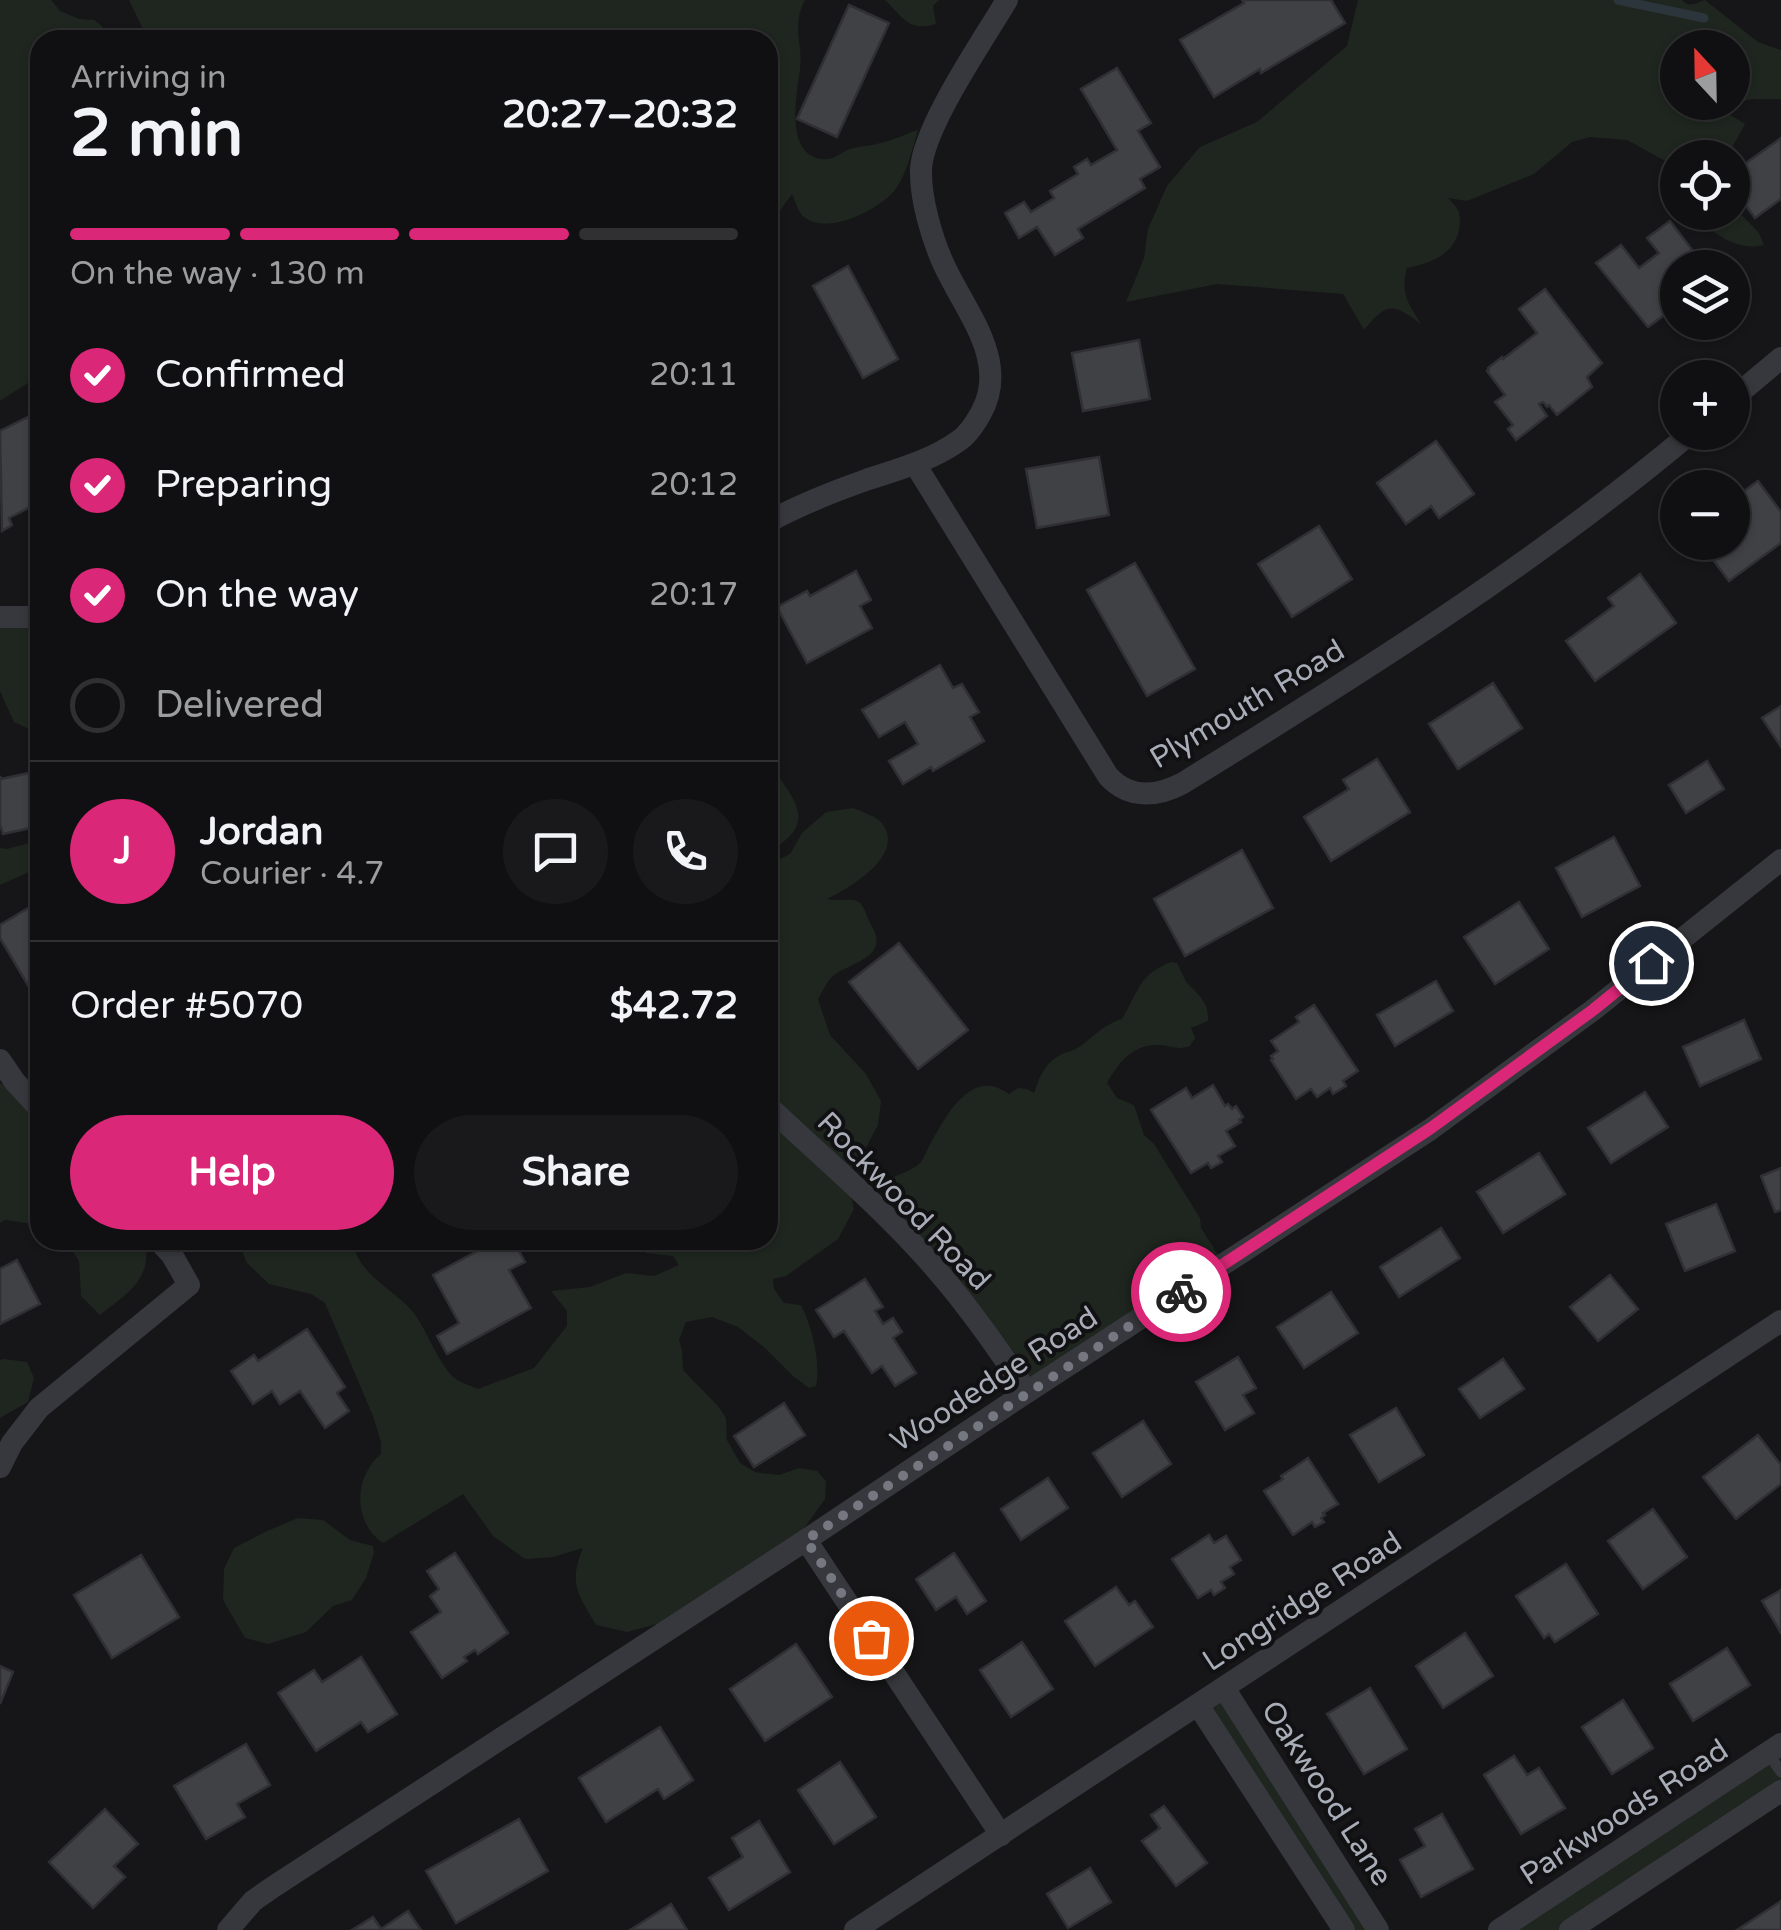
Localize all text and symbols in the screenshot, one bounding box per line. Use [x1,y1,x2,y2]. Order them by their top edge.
north arrow [1660,30,1750,120]
map controls [1660,30,1750,560]
text: Arriving in [70,59,227,97]
text: 20:27–20:32 [502,92,738,138]
text: 2 min [70,95,243,174]
button: locate [1660,140,1750,230]
button: layers [1660,250,1750,340]
text: On the way · 130 m [70,255,365,293]
icon: check [70,348,125,403]
text: Confirmed [155,352,346,398]
text: 20:11 [649,356,738,394]
button: + [1660,360,1750,450]
icon: check [70,458,125,513]
text: Preparing [155,462,332,508]
text: 20:12 [649,466,738,504]
button: − [1660,470,1750,560]
icon: check [70,568,125,623]
text: On the way [155,572,359,618]
text: 20:17 [649,576,738,614]
street label: Plymouth Road [1143,632,1351,777]
text: Delivered [155,682,324,728]
button: chat [503,799,608,904]
button: phone [633,799,738,904]
text: Jordan [200,809,323,855]
text: J [114,828,131,874]
text: Courier · 4.7 [200,855,384,893]
pin [1609,921,1694,1006]
icon: home [1624,936,1679,991]
text: Order #5070 [70,983,303,1029]
text: $42.72 [610,983,738,1029]
street label: Rockwood Road [809,1104,998,1298]
button: Help [70,1115,394,1230]
button: Share [414,1115,738,1230]
courier [1131,1242,1231,1342]
icon: bike [1154,1265,1209,1320]
street label: Woodedge Road [884,1299,1105,1460]
street label: Longridge Road [1196,1523,1409,1679]
pin [829,1596,914,1681]
icon: bag [844,1611,899,1666]
street label: Oakwood Lane [1253,1694,1400,1893]
street label: Parkwoods Road [1513,1731,1735,1893]

